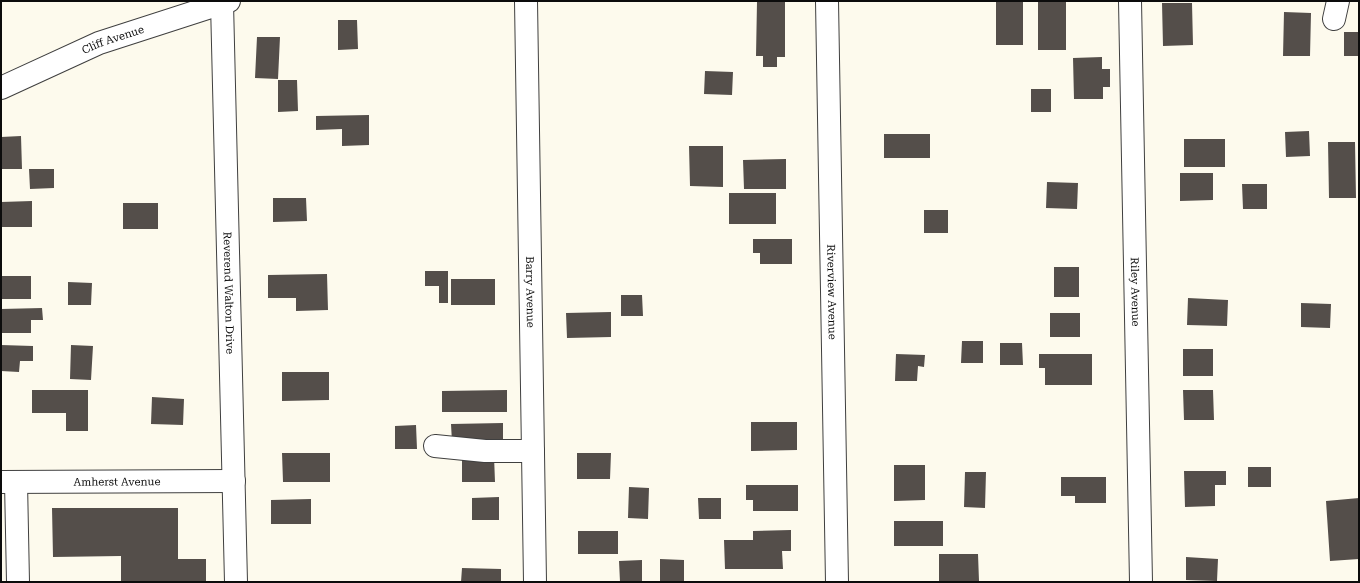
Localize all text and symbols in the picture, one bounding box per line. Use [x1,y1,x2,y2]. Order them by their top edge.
street label: Cliff Avenue [80,22,145,57]
street label: Reverend Walton Drive [221,231,237,354]
street label: Riverview Avenue [825,244,839,340]
street label: Barry Avenue [523,256,538,328]
street label: Riley Avenue [1128,257,1143,327]
street label: Amherst Avenue [74,475,160,488]

